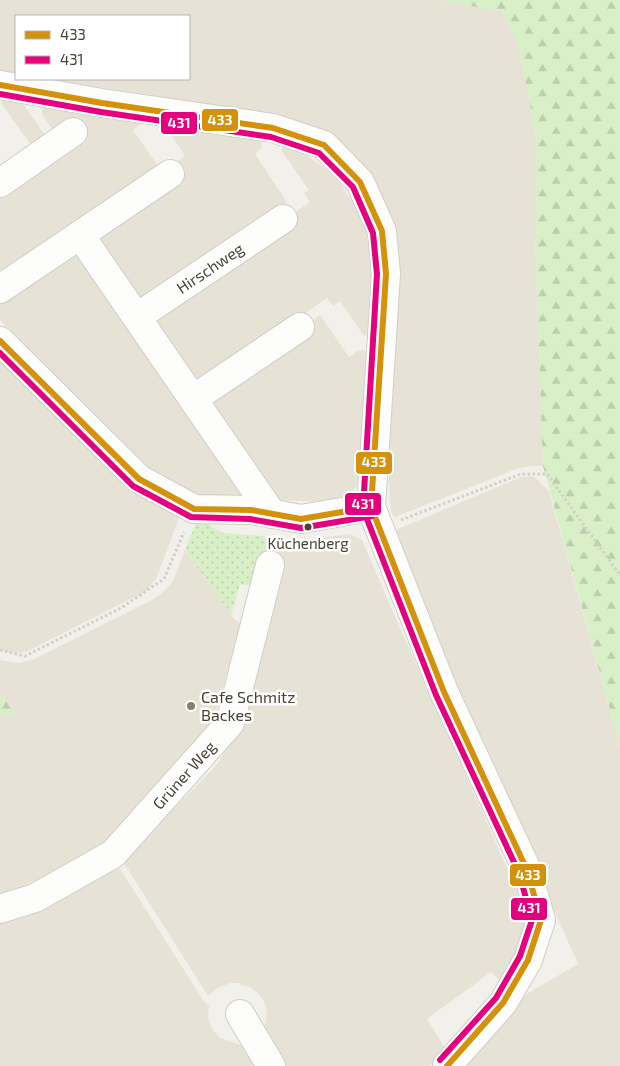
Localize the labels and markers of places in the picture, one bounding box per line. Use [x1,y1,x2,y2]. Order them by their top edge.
marker: Küchenberg [303,522,313,532]
place label: Küchenberg [267,534,349,552]
place label: Cafe Schmitz Backes [201,687,295,724]
marker: Cafe Schmitz Backes [185,700,197,712]

